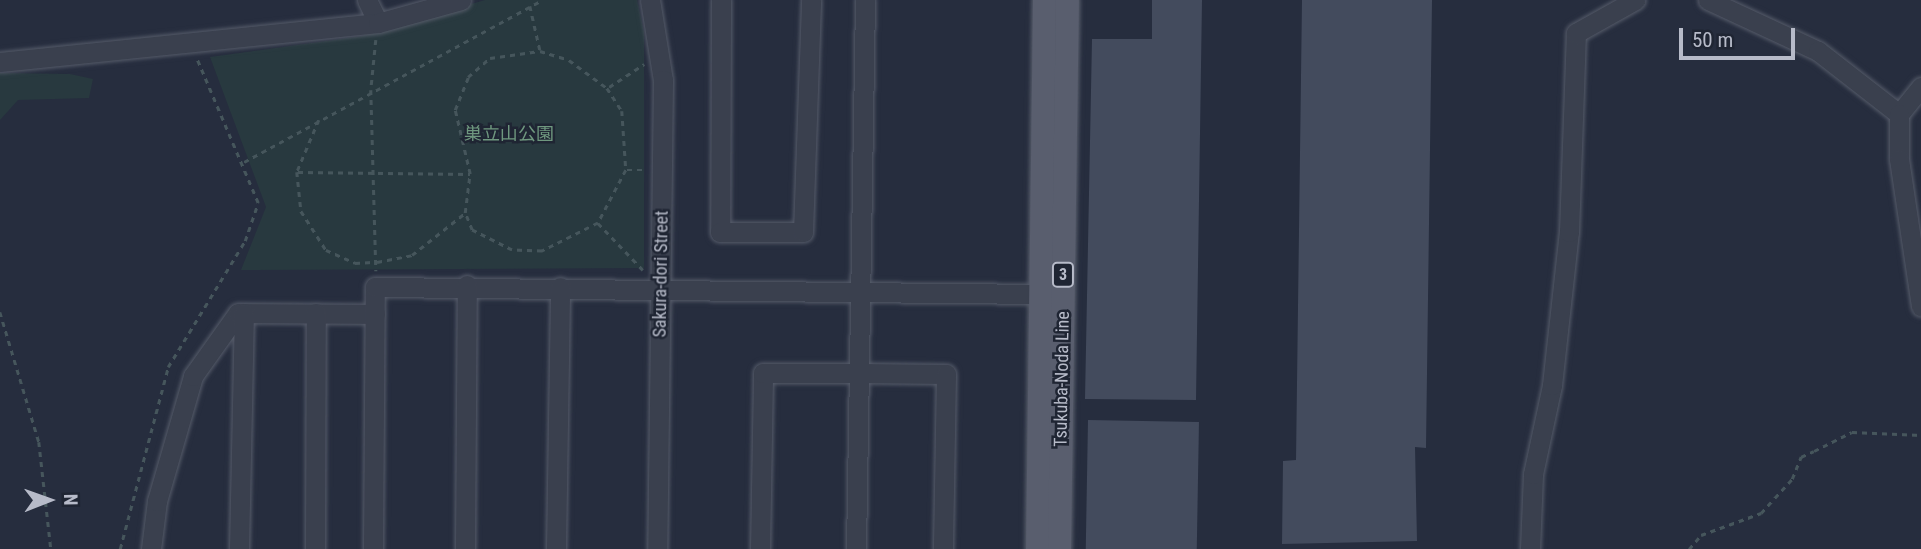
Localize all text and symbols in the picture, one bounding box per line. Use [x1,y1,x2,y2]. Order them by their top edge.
scale bar [1683,14,1798,58]
text: 50 m [1692,28,1733,52]
park label: 巣立山公園 [464,123,554,145]
street label: Sakura-dori Street [649,210,673,338]
road number: 3 [1051,262,1075,288]
street label: Tsukuba-Noda Line [1050,311,1074,447]
north arrow [14,465,84,535]
text: N [59,494,82,506]

